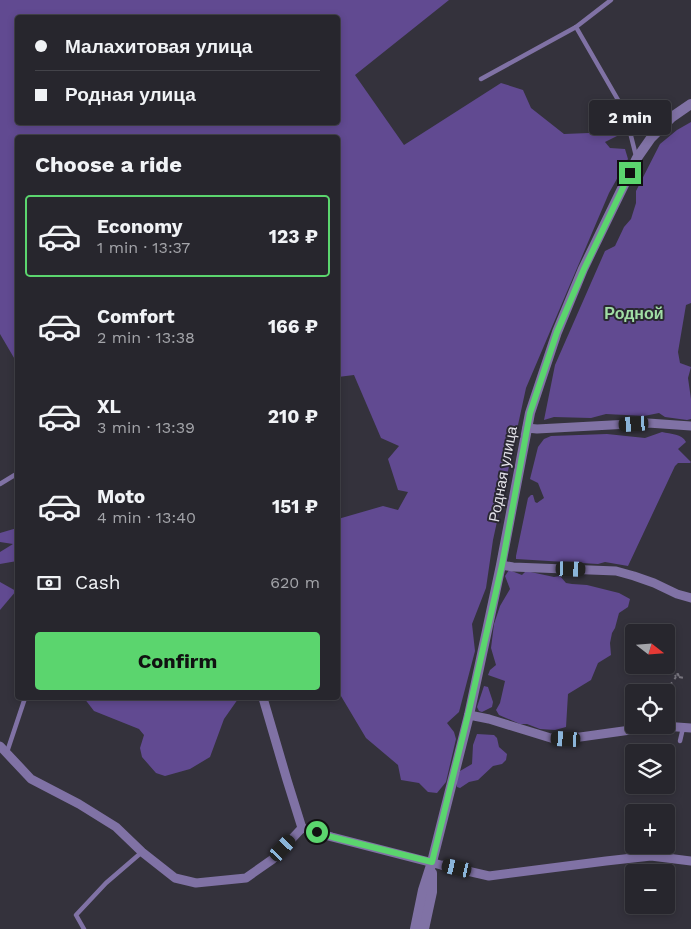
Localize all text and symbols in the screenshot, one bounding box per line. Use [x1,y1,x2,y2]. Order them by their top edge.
text: Малахитовая улица [65,35,252,58]
text: Родная улица [65,83,196,106]
callout: 2 min [589,100,671,136]
text: 2 min [608,108,652,127]
text: Choose a ride [35,152,182,177]
route end [619,162,641,184]
icon: car [37,214,82,259]
text: Economy [97,215,182,238]
text: 123 ₽ [269,225,318,248]
text: 1 min · 13:37 [97,238,190,257]
icon: car [37,304,82,349]
district label: Родной [604,304,664,323]
text: Comfort [97,305,175,328]
text: 166 ₽ [268,315,318,338]
text: 2 min · 13:38 [97,328,195,347]
icon: car [37,394,82,439]
text: XL [97,395,121,418]
text: 210 ₽ [268,405,318,428]
car [618,415,649,433]
text: 3 min · 13:39 [97,418,195,437]
street label: Родная улица [485,424,521,523]
icon: car [37,484,82,529]
text: Moto [97,485,145,508]
text: 151 ₽ [272,495,318,518]
text: 4 min · 13:40 [97,508,196,527]
car [555,561,586,577]
icon: cash [35,569,63,597]
text: Cash [75,571,121,594]
text: 620 m [270,573,320,592]
north arrow [625,624,675,674]
map controls [625,624,675,914]
button: Confirm [35,632,320,690]
button: locate [625,684,675,734]
car [550,731,581,747]
button: layers [625,744,675,794]
button: + [625,804,675,854]
route start [306,821,328,843]
car [267,832,298,864]
car [440,857,473,879]
button: − [625,864,675,914]

